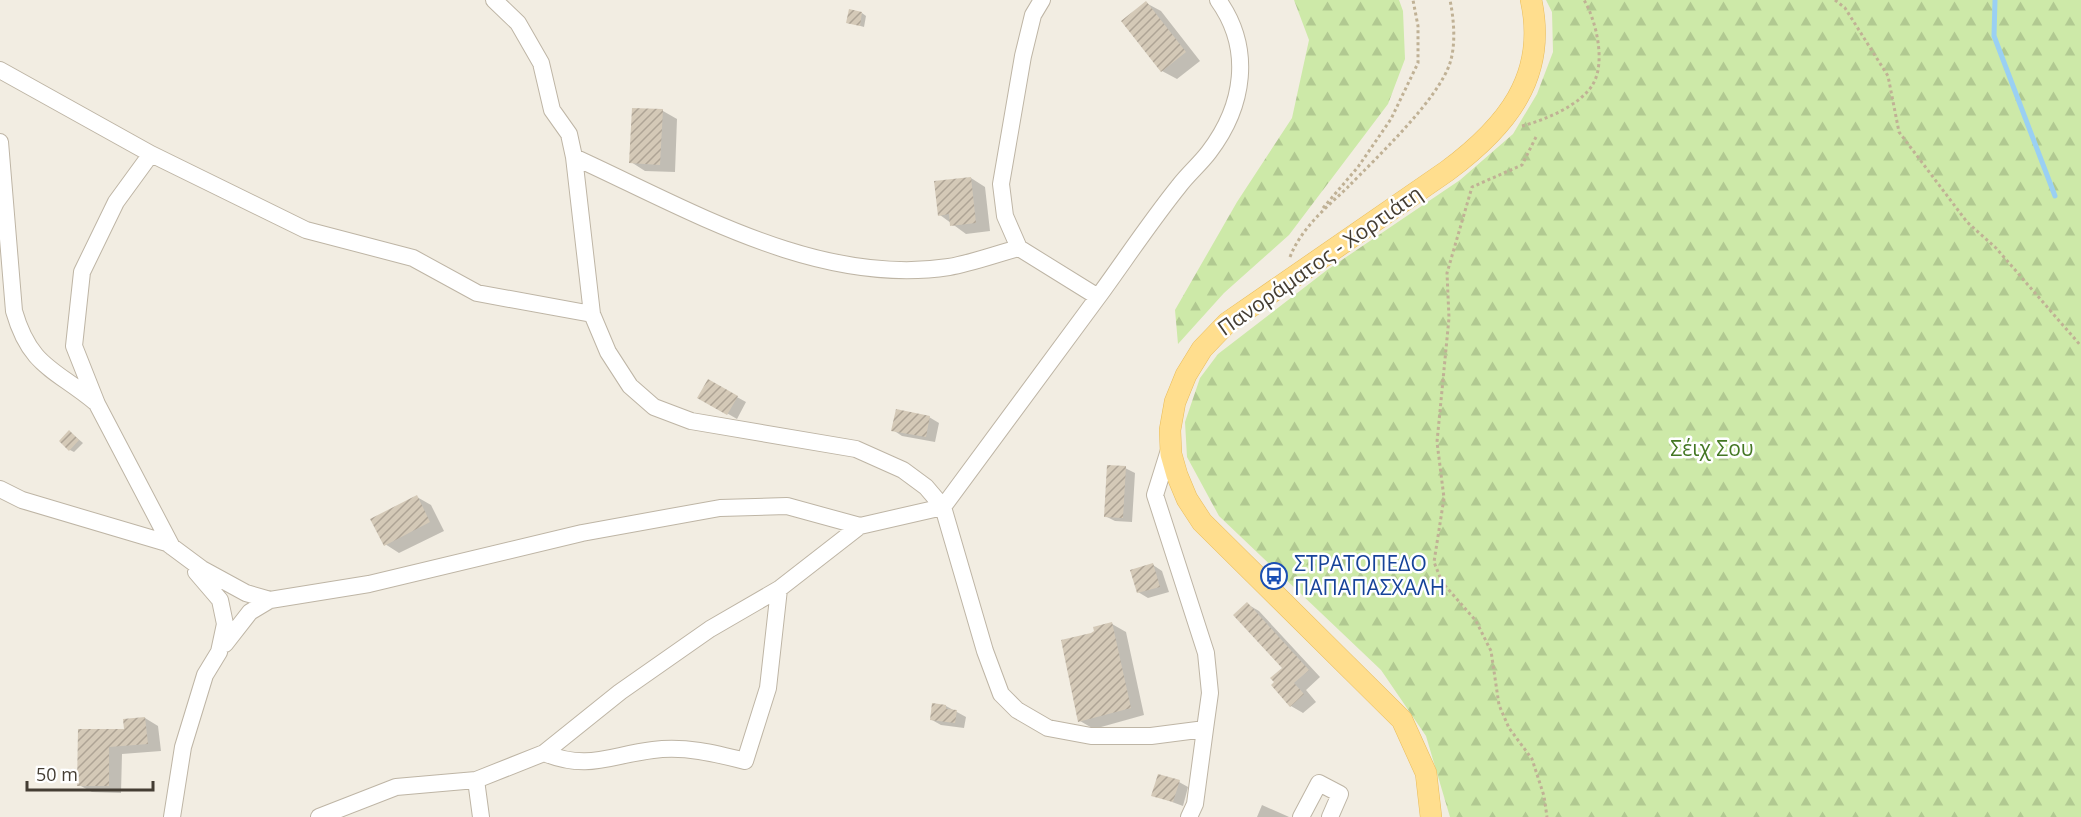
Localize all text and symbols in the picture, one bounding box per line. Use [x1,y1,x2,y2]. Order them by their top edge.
street label: Πανοράματος - Χορτιάτη [1212,179,1427,342]
park label: Σέιχ Σου [1670,434,1754,462]
place label: ΣΤΡΑΤΟΠΕΔΟ ΠΑΠΑΠΑΣΧΑΛΗ [1294,549,1445,601]
bus stop icon: ΣΤΡΑΤΟΠΕΔΟ ΠΑΠΑΠΑΣΧΑΛΗ [1259,561,1289,591]
scale bar [27,754,153,792]
text: 50 m [36,762,78,786]

